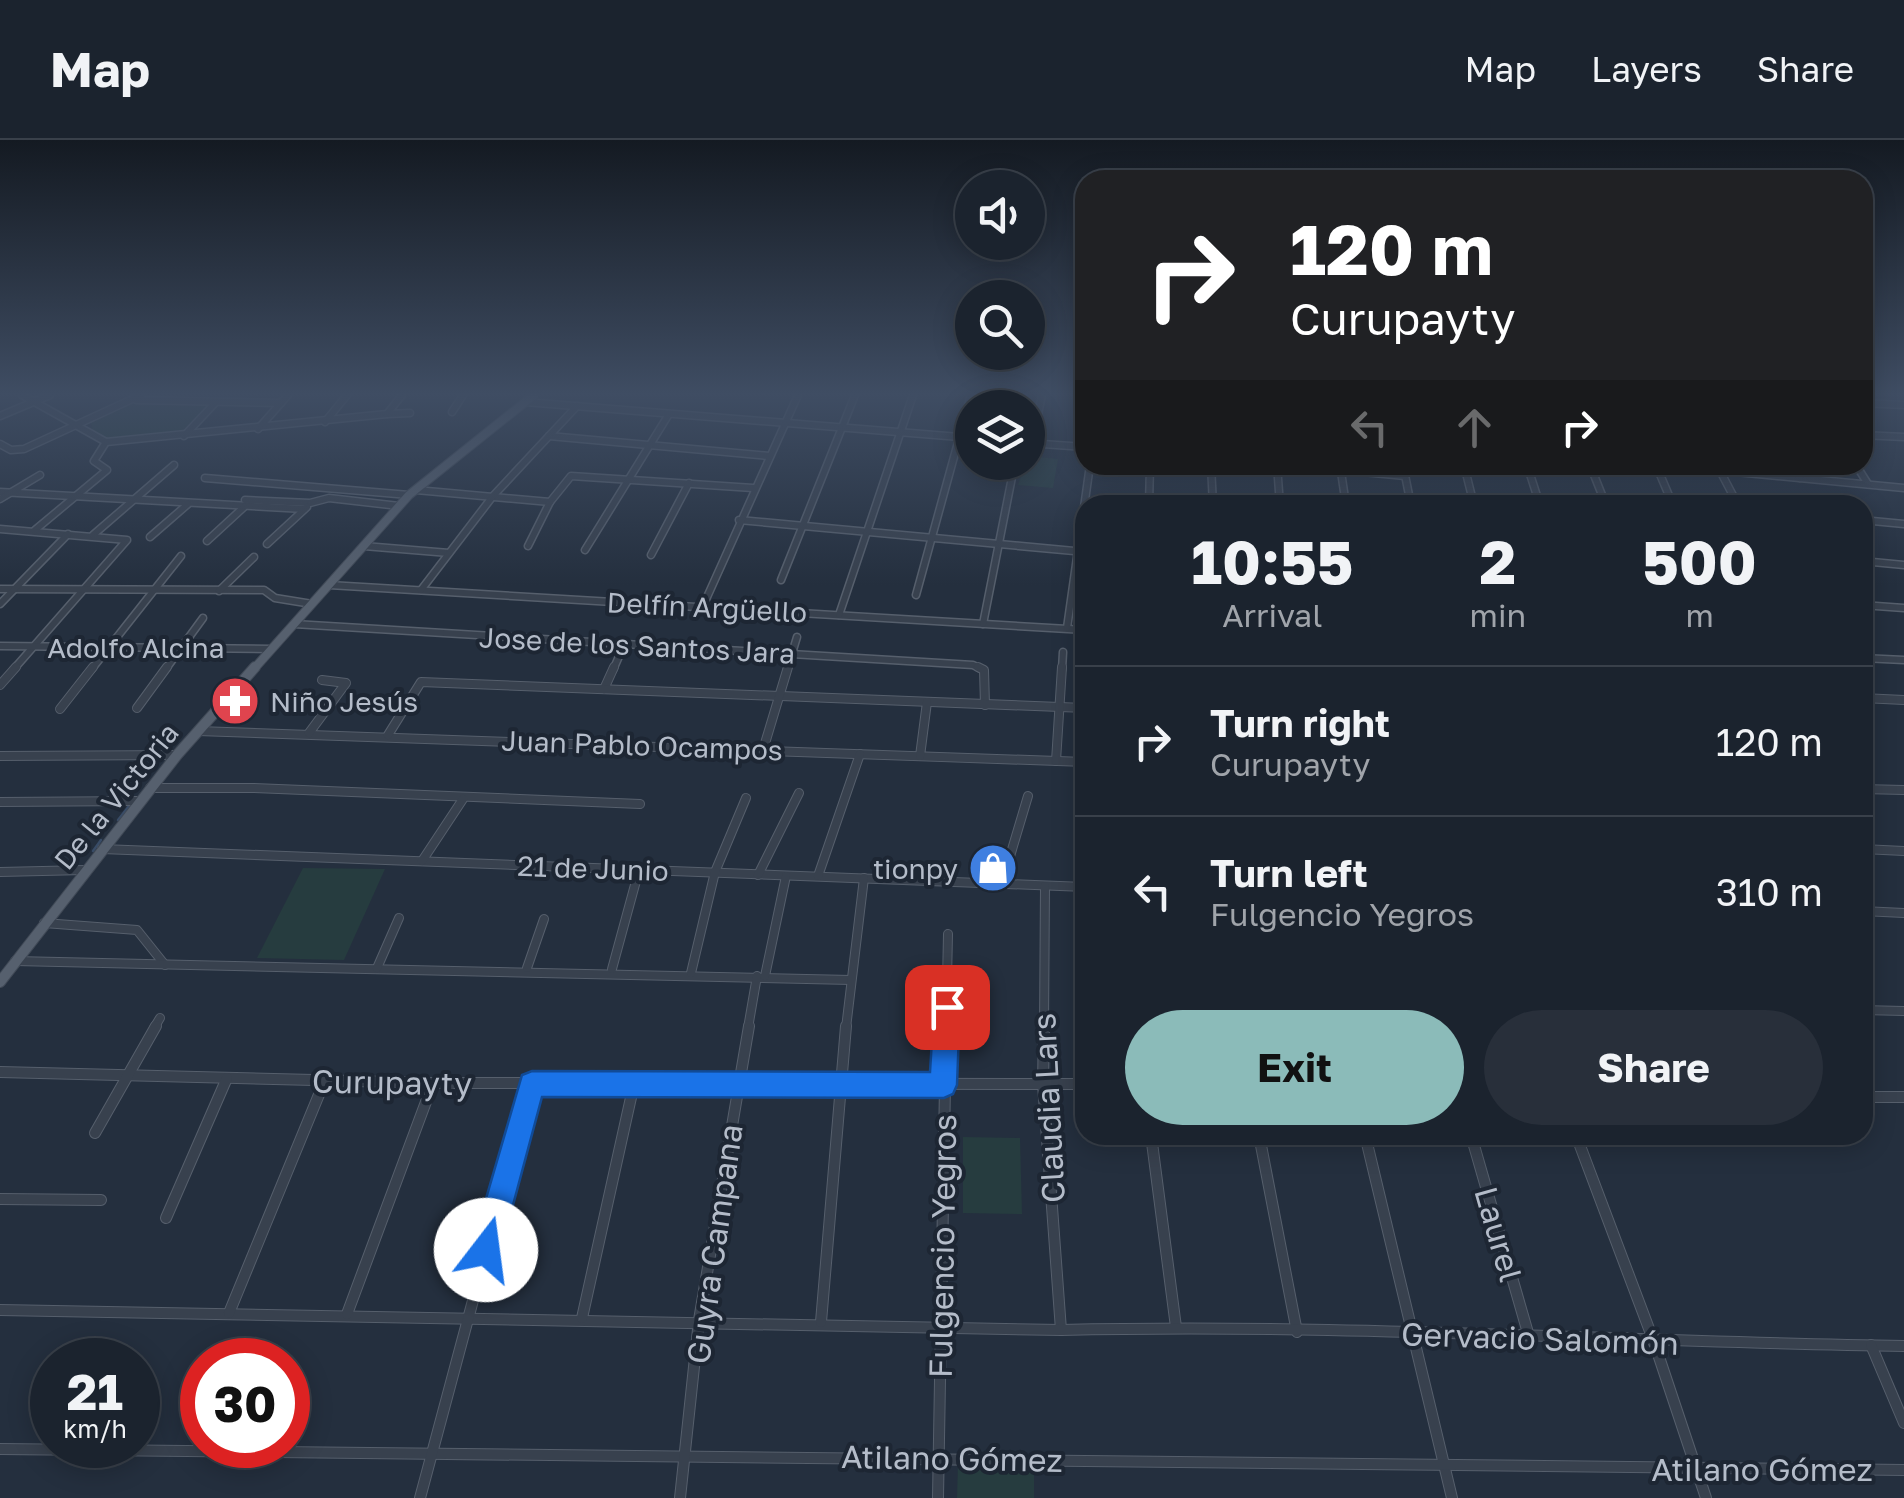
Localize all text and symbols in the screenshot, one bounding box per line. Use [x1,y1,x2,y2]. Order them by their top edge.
text: Map [50,40,150,98]
text: Map [1465,48,1536,90]
text: Layers [1591,48,1702,90]
text: Share [1757,48,1854,90]
map controls [955,170,1045,480]
button: sound [955,170,1045,260]
text: 120 m [1290,206,1493,290]
icon: right [1125,210,1255,340]
button: search [955,280,1045,370]
text: Curupayty [1290,291,1515,345]
button: layers [955,390,1045,480]
icon: left [1342,400,1397,455]
icon: ahead [1447,400,1502,455]
icon: right [1552,400,1607,455]
text: 10:55 [1191,525,1353,597]
text: 2 [1480,525,1516,597]
text: 500 [1642,525,1757,597]
street label: Delfín Argüello [606,585,808,629]
text: Arrival [1222,596,1322,634]
text: min [1470,596,1526,634]
text: m [1685,596,1714,634]
street label: Jose de los Santos Jara [478,620,796,670]
street label: Adolfo Alcina [47,631,225,664]
pharmacy icon: Niño Jesús [209,675,261,727]
place label: Niño Jesús [270,685,418,718]
text: Turn right [1210,700,1390,745]
icon: right [1125,714,1180,769]
street label: De la Victoria [47,716,185,876]
text: 120 m [1716,719,1823,764]
street label: Juan Pablo Ocampos [501,724,783,766]
text: Curupayty [1210,745,1370,783]
shop icon: tionpy [967,842,1019,894]
street label: 21 de Junio [517,849,669,887]
text: Turn left [1210,850,1368,895]
place label: tionpy [873,852,958,885]
icon: left [1125,864,1180,919]
text: 310 m [1716,869,1823,914]
text: Fulgencio Yegros [1210,895,1474,933]
pin [905,965,990,1050]
icon: arrive [920,980,975,1035]
button: Exit [1125,1010,1464,1125]
button: Share [1484,1010,1823,1125]
street label: Claudia Lars [1024,1012,1072,1204]
street label: Curupayty [312,1062,473,1102]
street label: Fulgencio Yegros [921,1114,963,1378]
street label: Guyra Campana [678,1122,750,1366]
street label: Laurel [1467,1182,1531,1286]
position arrow [434,1198,538,1302]
street label: Gervacio Salomón [1401,1314,1679,1362]
speed limit sign: 30 [180,1338,310,1468]
text: 21 [67,1361,123,1421]
text: km/h [63,1413,127,1444]
street label: Atilano Gómez [841,1437,1063,1479]
street label: Atilano Gómez [1651,1450,1873,1488]

